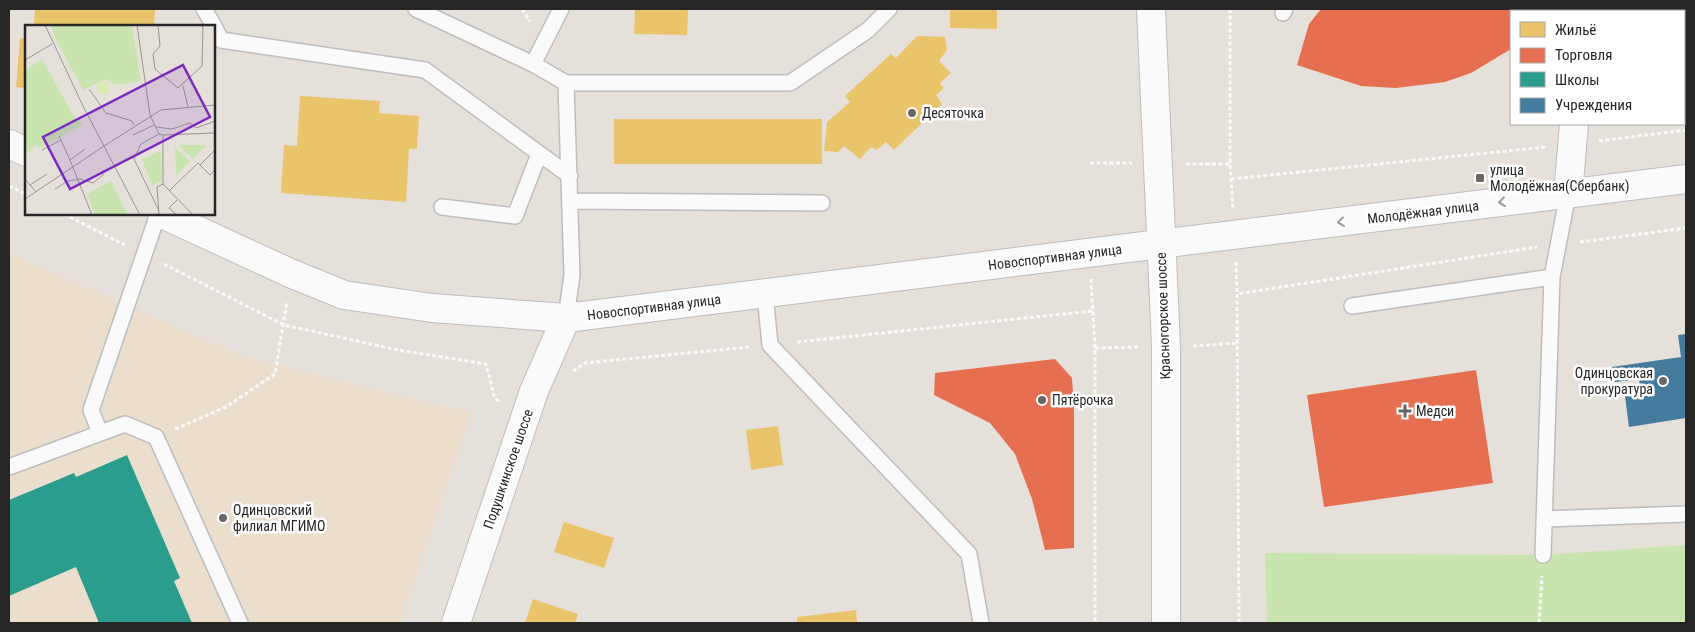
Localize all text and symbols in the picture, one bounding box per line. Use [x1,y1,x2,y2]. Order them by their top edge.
legend [1510,10,1685,125]
text: Жильё [1555,21,1596,39]
inset map [25,25,215,215]
text: Торговля [1555,46,1612,64]
text: Школы [1555,71,1600,89]
text: Учреждения [1555,96,1632,114]
place label: Десяточка [922,105,984,121]
marker: Десяточка [906,107,918,119]
place label: улица Молодёжная(Сбербанк) [1490,162,1630,195]
marker: улица Молодёжная(Сбербанк) [1474,172,1486,184]
one-way arrow [1498,196,1506,207]
street label: Молодёжная улица [1366,197,1480,227]
one-way arrow [1337,216,1345,227]
street label: Новоспортивная улица [987,241,1123,273]
street label: Красногорское шоссе [1153,252,1173,380]
street label: Новоспортивная улица [586,291,722,323]
place label: Одинцовская прокуратура [1575,365,1653,397]
marker: Одинцовская прокуратура [1657,375,1669,387]
place label: Пятёрочка [1052,392,1114,408]
marker: Пятёрочка [1036,394,1048,406]
place label: Медси [1416,403,1454,419]
marker: Медси [1398,404,1412,418]
street label: Подушкинское шоссе [480,407,536,531]
place label: Одинцовский филиал МГИМО [233,502,325,534]
marker: Одинцовский филиал МГИМО [217,512,229,524]

